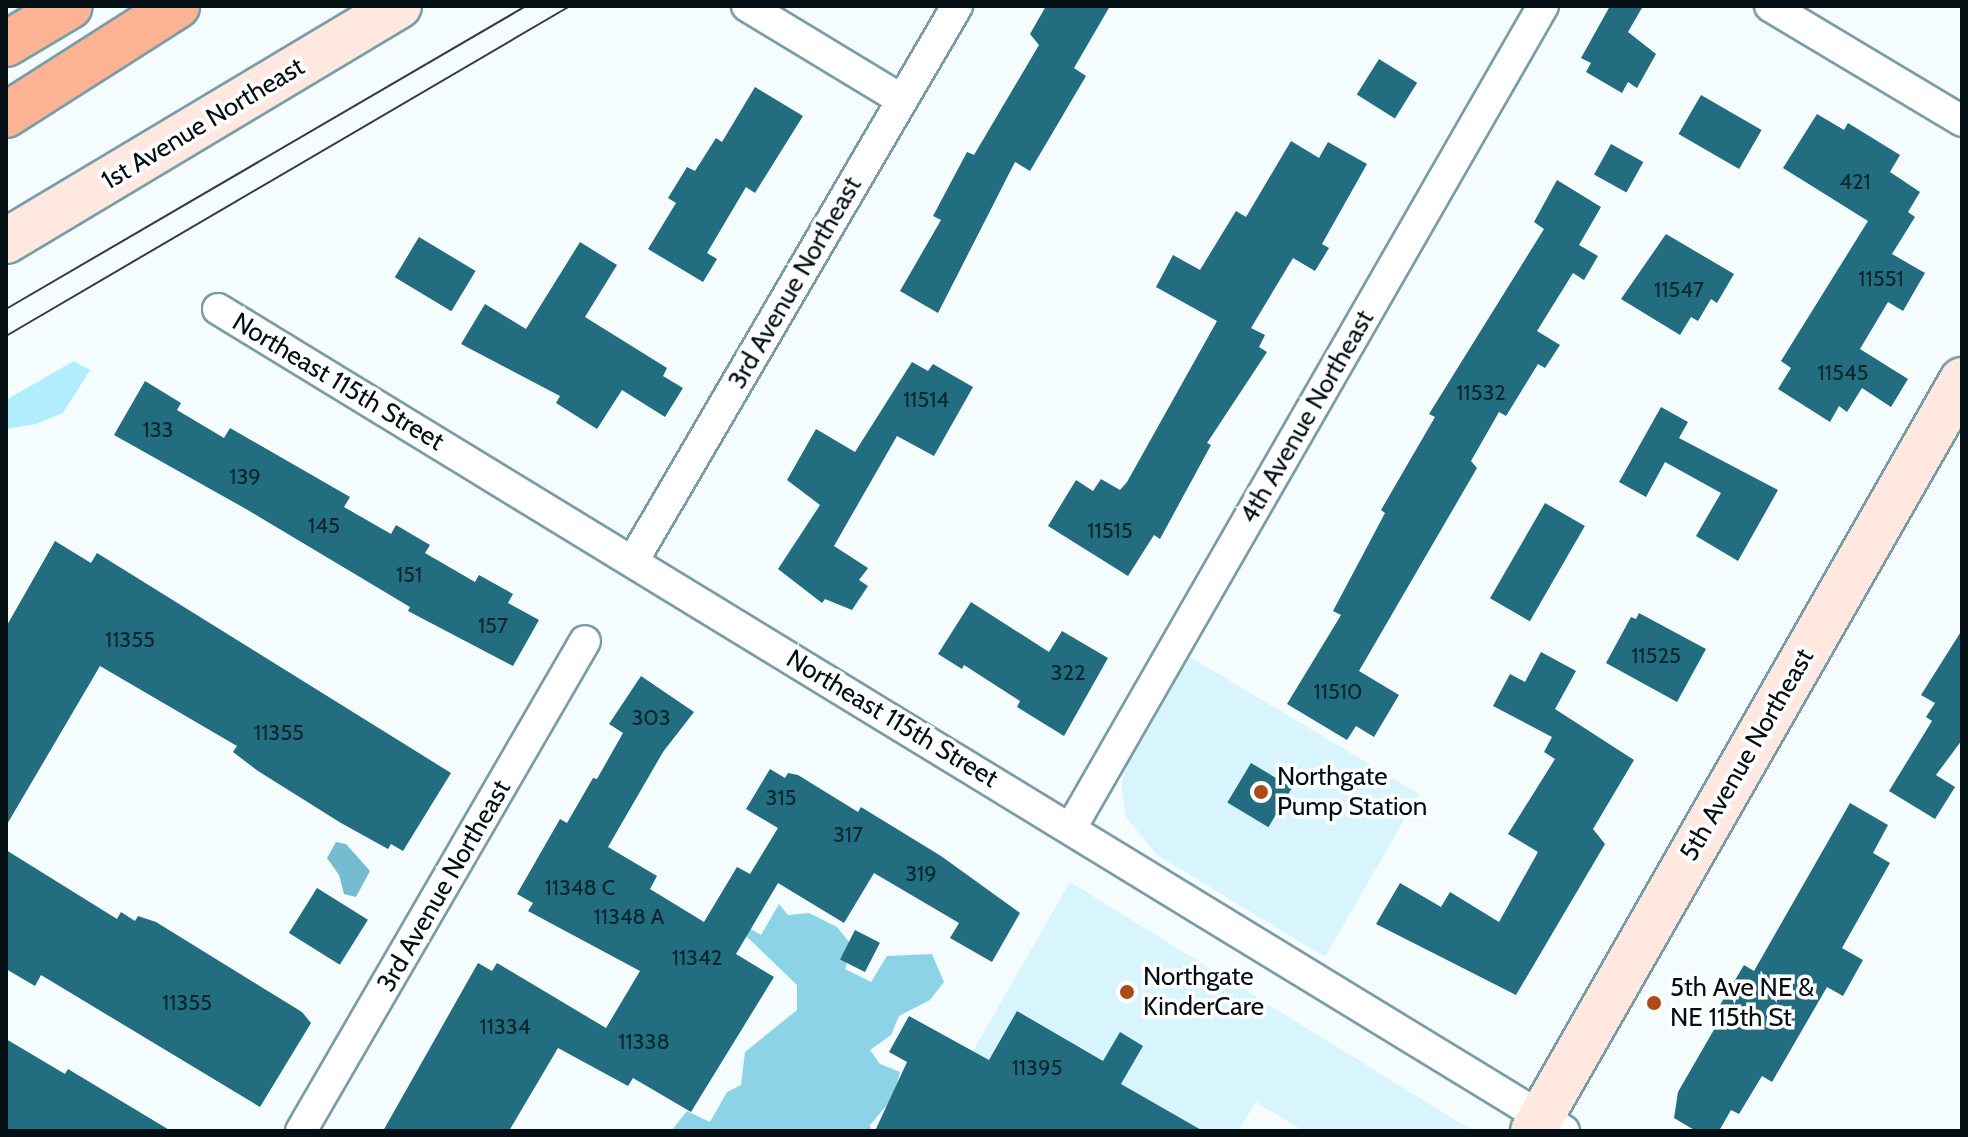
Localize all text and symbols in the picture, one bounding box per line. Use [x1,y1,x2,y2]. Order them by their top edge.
street label: 1st Avenue Northeast [96,51,310,197]
house number: 421 [1839,169,1871,195]
street label: 3rd Avenue Northeast [722,172,868,394]
house number: 11551 [1858,266,1904,292]
house number: 11547 [1654,277,1704,303]
street label: 4th Avenue Northeast [1233,305,1381,529]
street label: Northeast 115th Street [227,307,449,457]
house number: 11545 [1818,360,1868,386]
house number: 11532 [1456,380,1506,406]
house number: 11514 [903,387,949,413]
house number: 133 [143,417,173,443]
house number: 139 [229,464,261,490]
house number: 145 [308,513,340,539]
house number: 11515 [1087,518,1133,544]
house number: 151 [396,562,422,588]
house number: 157 [478,613,508,639]
house number: 11355 [105,627,155,653]
house number: 11525 [1631,643,1681,669]
street label: 5th Avenue Northeast [1674,643,1820,867]
street label: Northeast 115th Street [781,644,1003,794]
house number: 322 [1051,660,1085,686]
house number: 11510 [1314,679,1362,705]
house number: 303 [631,705,671,731]
house number: 11355 [254,720,304,746]
place label: Northgate Pump Station [1277,761,1427,822]
street label: 3rd Avenue Northeast [371,775,517,997]
marker: Northgate Pump Station [1252,783,1270,801]
house number: 315 [766,785,796,811]
house number: 317 [833,822,863,848]
house number: 319 [905,861,937,887]
house number: 11348 C [545,875,615,901]
house number: 11348 A [594,904,664,930]
house number: 11342 [672,945,722,971]
place label: Northgate KinderCare [1143,961,1264,1022]
place label: 5th Ave NE & NE 115th St [1670,972,1814,1034]
marker: Northgate KinderCare [1118,983,1136,1001]
house number: 11355 [162,990,212,1016]
marker: 5th Ave NE & NE 115th St [1645,994,1663,1012]
house number: 11334 [480,1014,530,1040]
house number: 11338 [618,1029,670,1055]
house number: 11395 [1012,1055,1062,1081]

